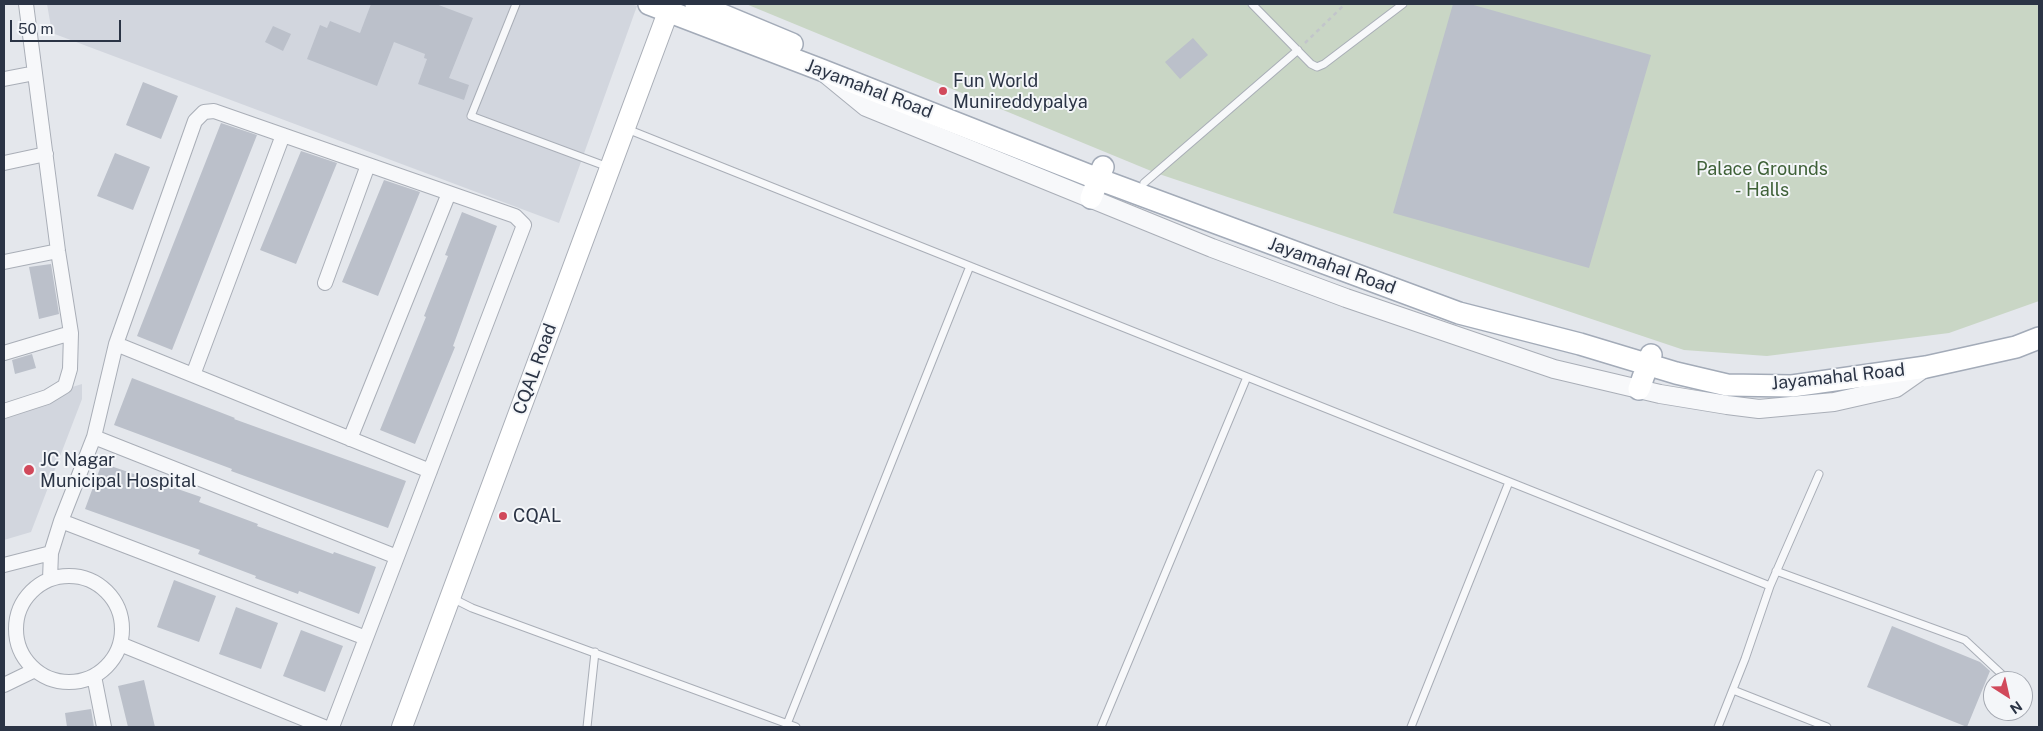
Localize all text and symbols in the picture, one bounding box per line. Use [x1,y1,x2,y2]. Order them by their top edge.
scale bar [12,10,124,42]
text: 50 m [18,20,53,37]
street label: Jayamahal Road [802,55,936,123]
place label: Fun World Munireddypalya [953,70,1088,112]
marker: Fun World Munireddypalya [937,85,949,97]
park label: Palace Grounds - Halls [1696,158,1828,200]
street label: Jayamahal Road [1265,233,1399,299]
street label: CQAL Road [509,320,561,418]
street label: Jayamahal Road [1770,359,1906,395]
place label: JC Nagar Municipal Hospital [40,449,196,492]
marker: JC Nagar Municipal Hospital [22,463,36,477]
place label: CQAL [513,505,561,527]
marker: CQAL [497,510,509,522]
north arrow [1983,671,2033,721]
text: N [2007,698,2025,717]

